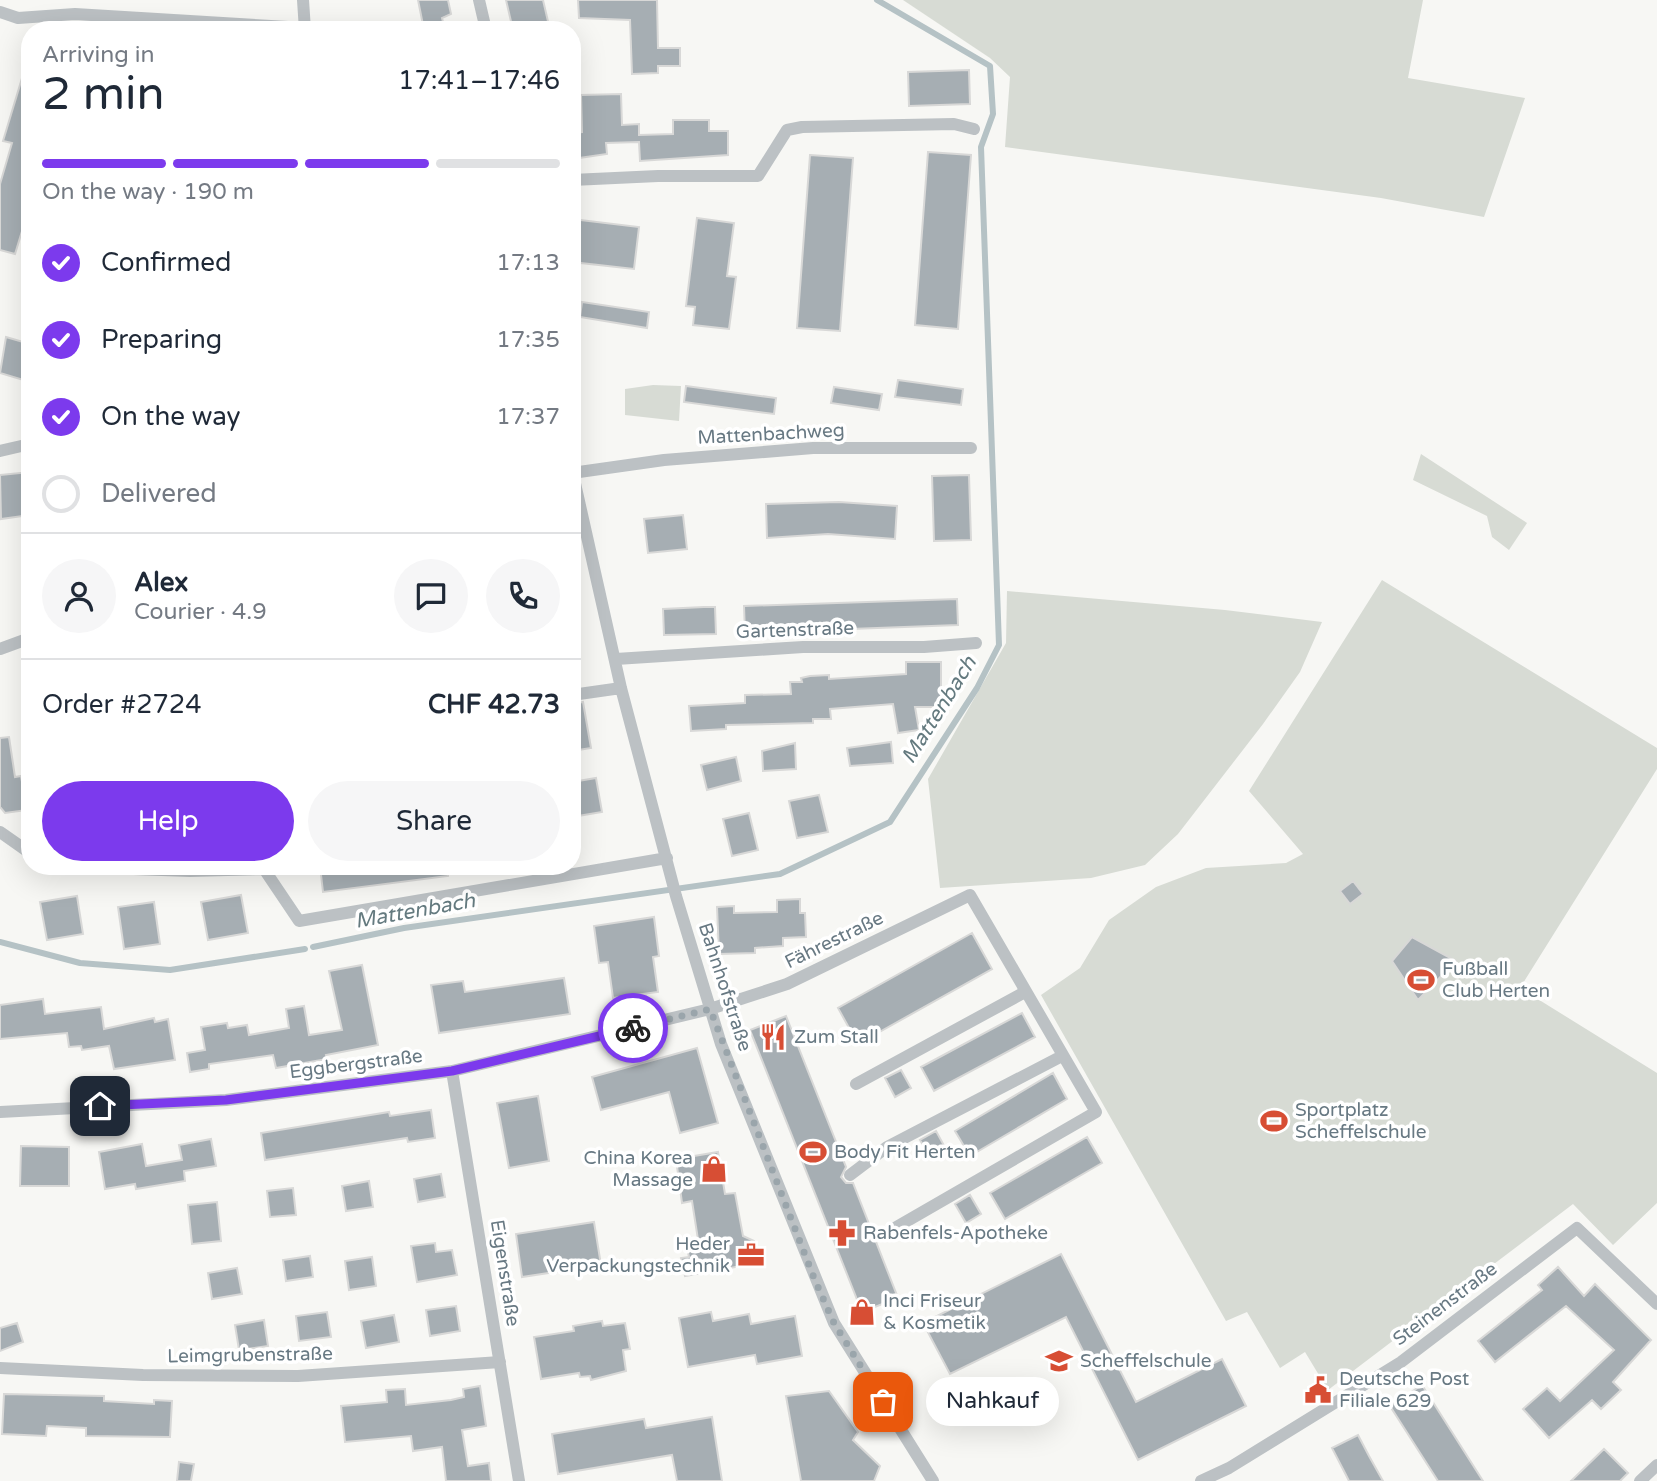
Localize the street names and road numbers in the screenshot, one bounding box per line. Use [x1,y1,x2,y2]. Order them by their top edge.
street label: Mattenbachweg [697,419,845,449]
street label: Gartenstraße [735,617,855,643]
street label: Fährestraße [781,907,887,973]
street label: Bahnhofstraße [694,920,756,1054]
street label: Eggbergstraße [288,1045,424,1083]
street label: Eigenstraße [486,1218,524,1328]
street label: Steinenstraße [1389,1258,1501,1350]
street label: Leimgrubenstraße [167,1343,333,1367]

